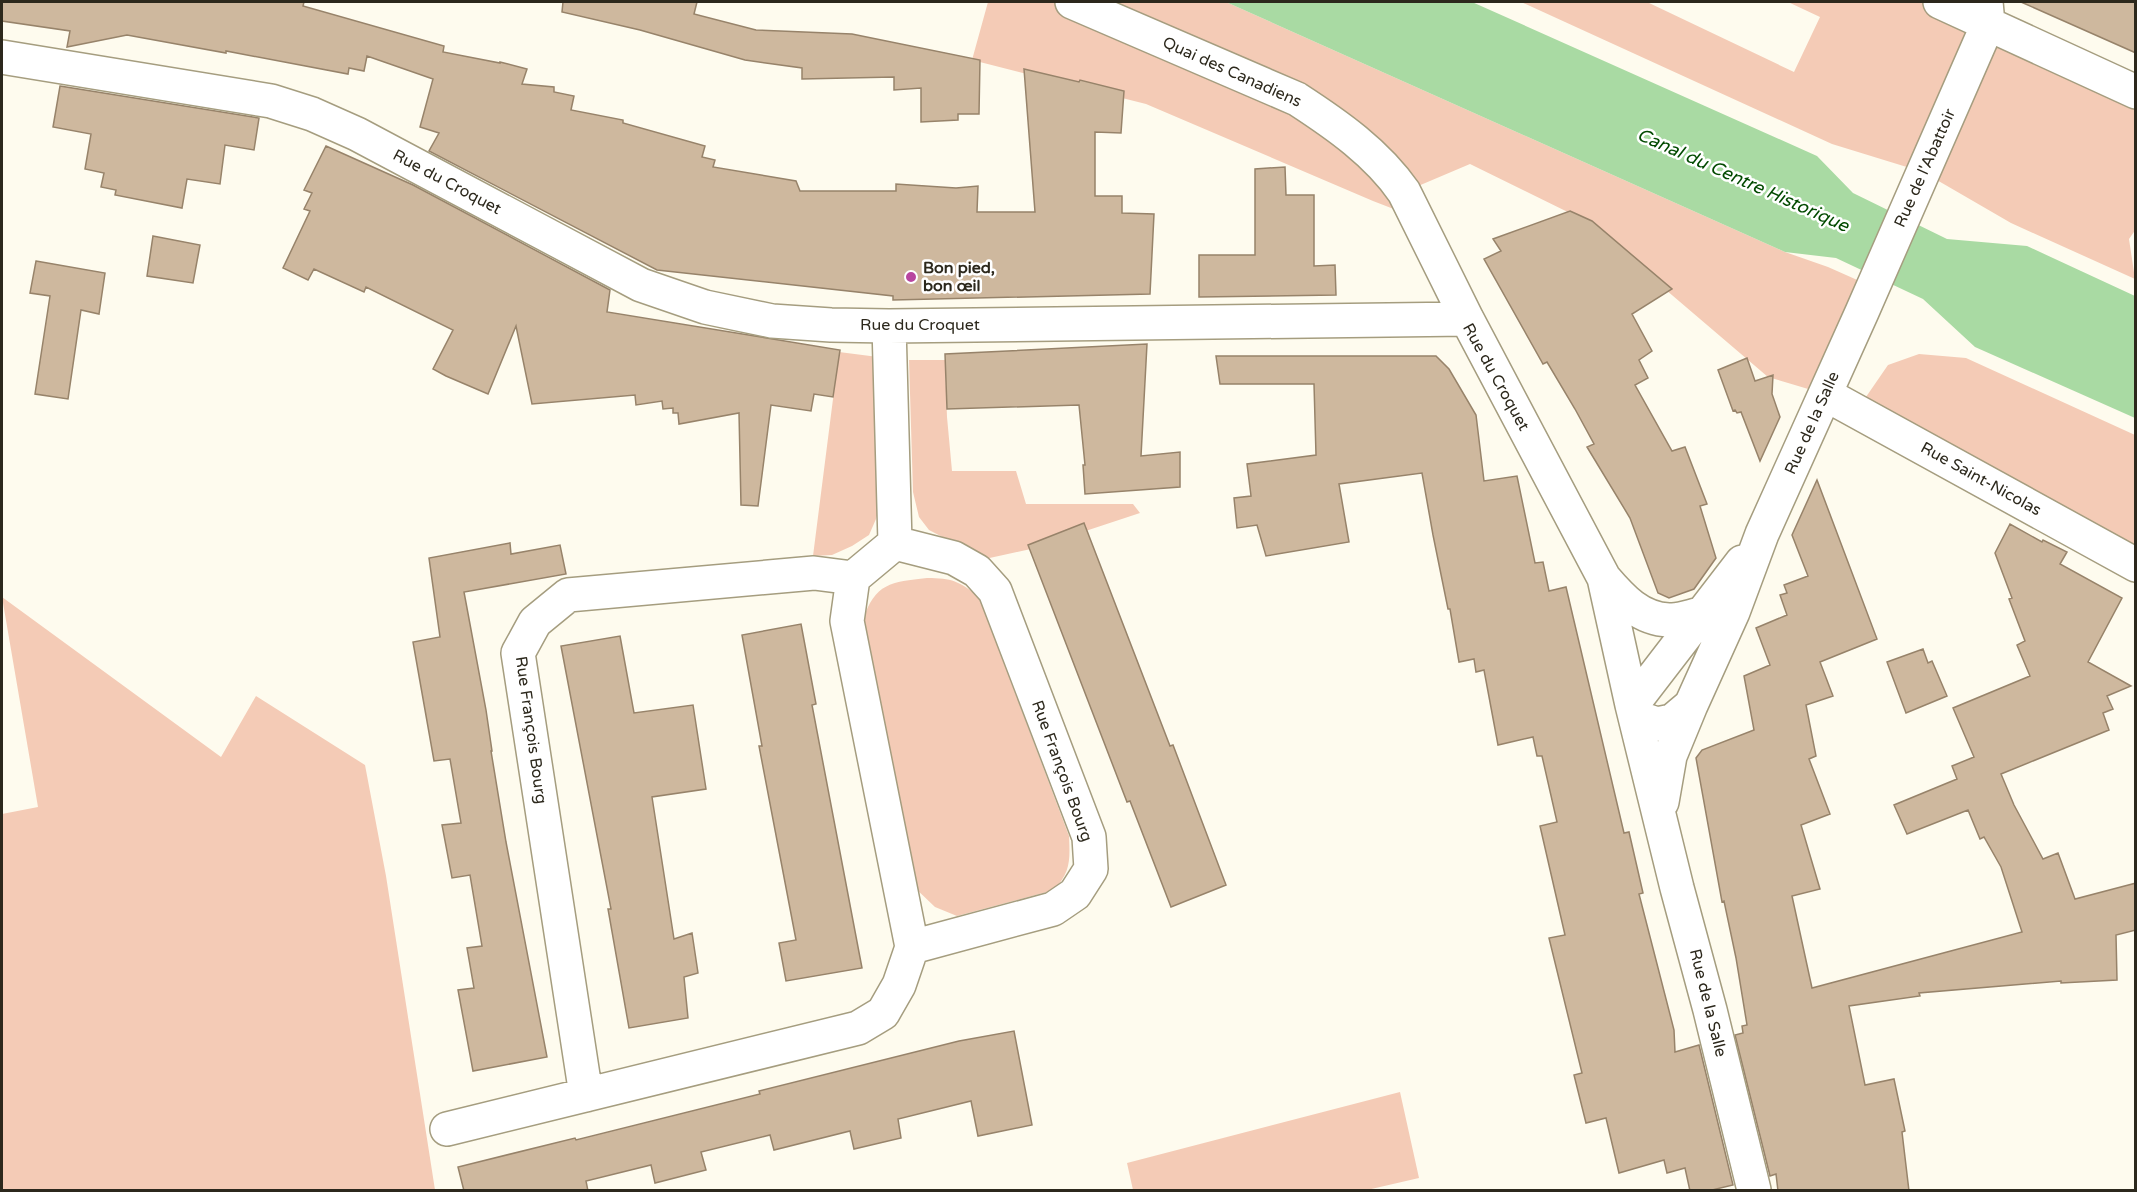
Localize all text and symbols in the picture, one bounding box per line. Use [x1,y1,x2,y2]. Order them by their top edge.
street label: Quai des Canadiens [1159,32,1305,112]
street label: Rue de l'Abattoir [1890,105,1960,230]
water label: Canal du Centre Historique [1634,123,1853,237]
street label: Rue du Croquet [389,145,505,219]
place label: Bon pied, bon œil [923,258,995,296]
marker: Bon pied, bon œil [904,270,918,284]
street label: Rue du Croquet [860,315,980,335]
street label: Rue du Croquet [1458,320,1534,434]
street label: Rue de la Salle [1780,368,1844,478]
street label: Rue Saint-Nicolas [1917,438,2045,520]
street label: Rue François Bourg [511,655,551,805]
street label: Rue François Bourg [1027,698,1097,844]
street label: Rue de la Salle [1685,947,1731,1059]

